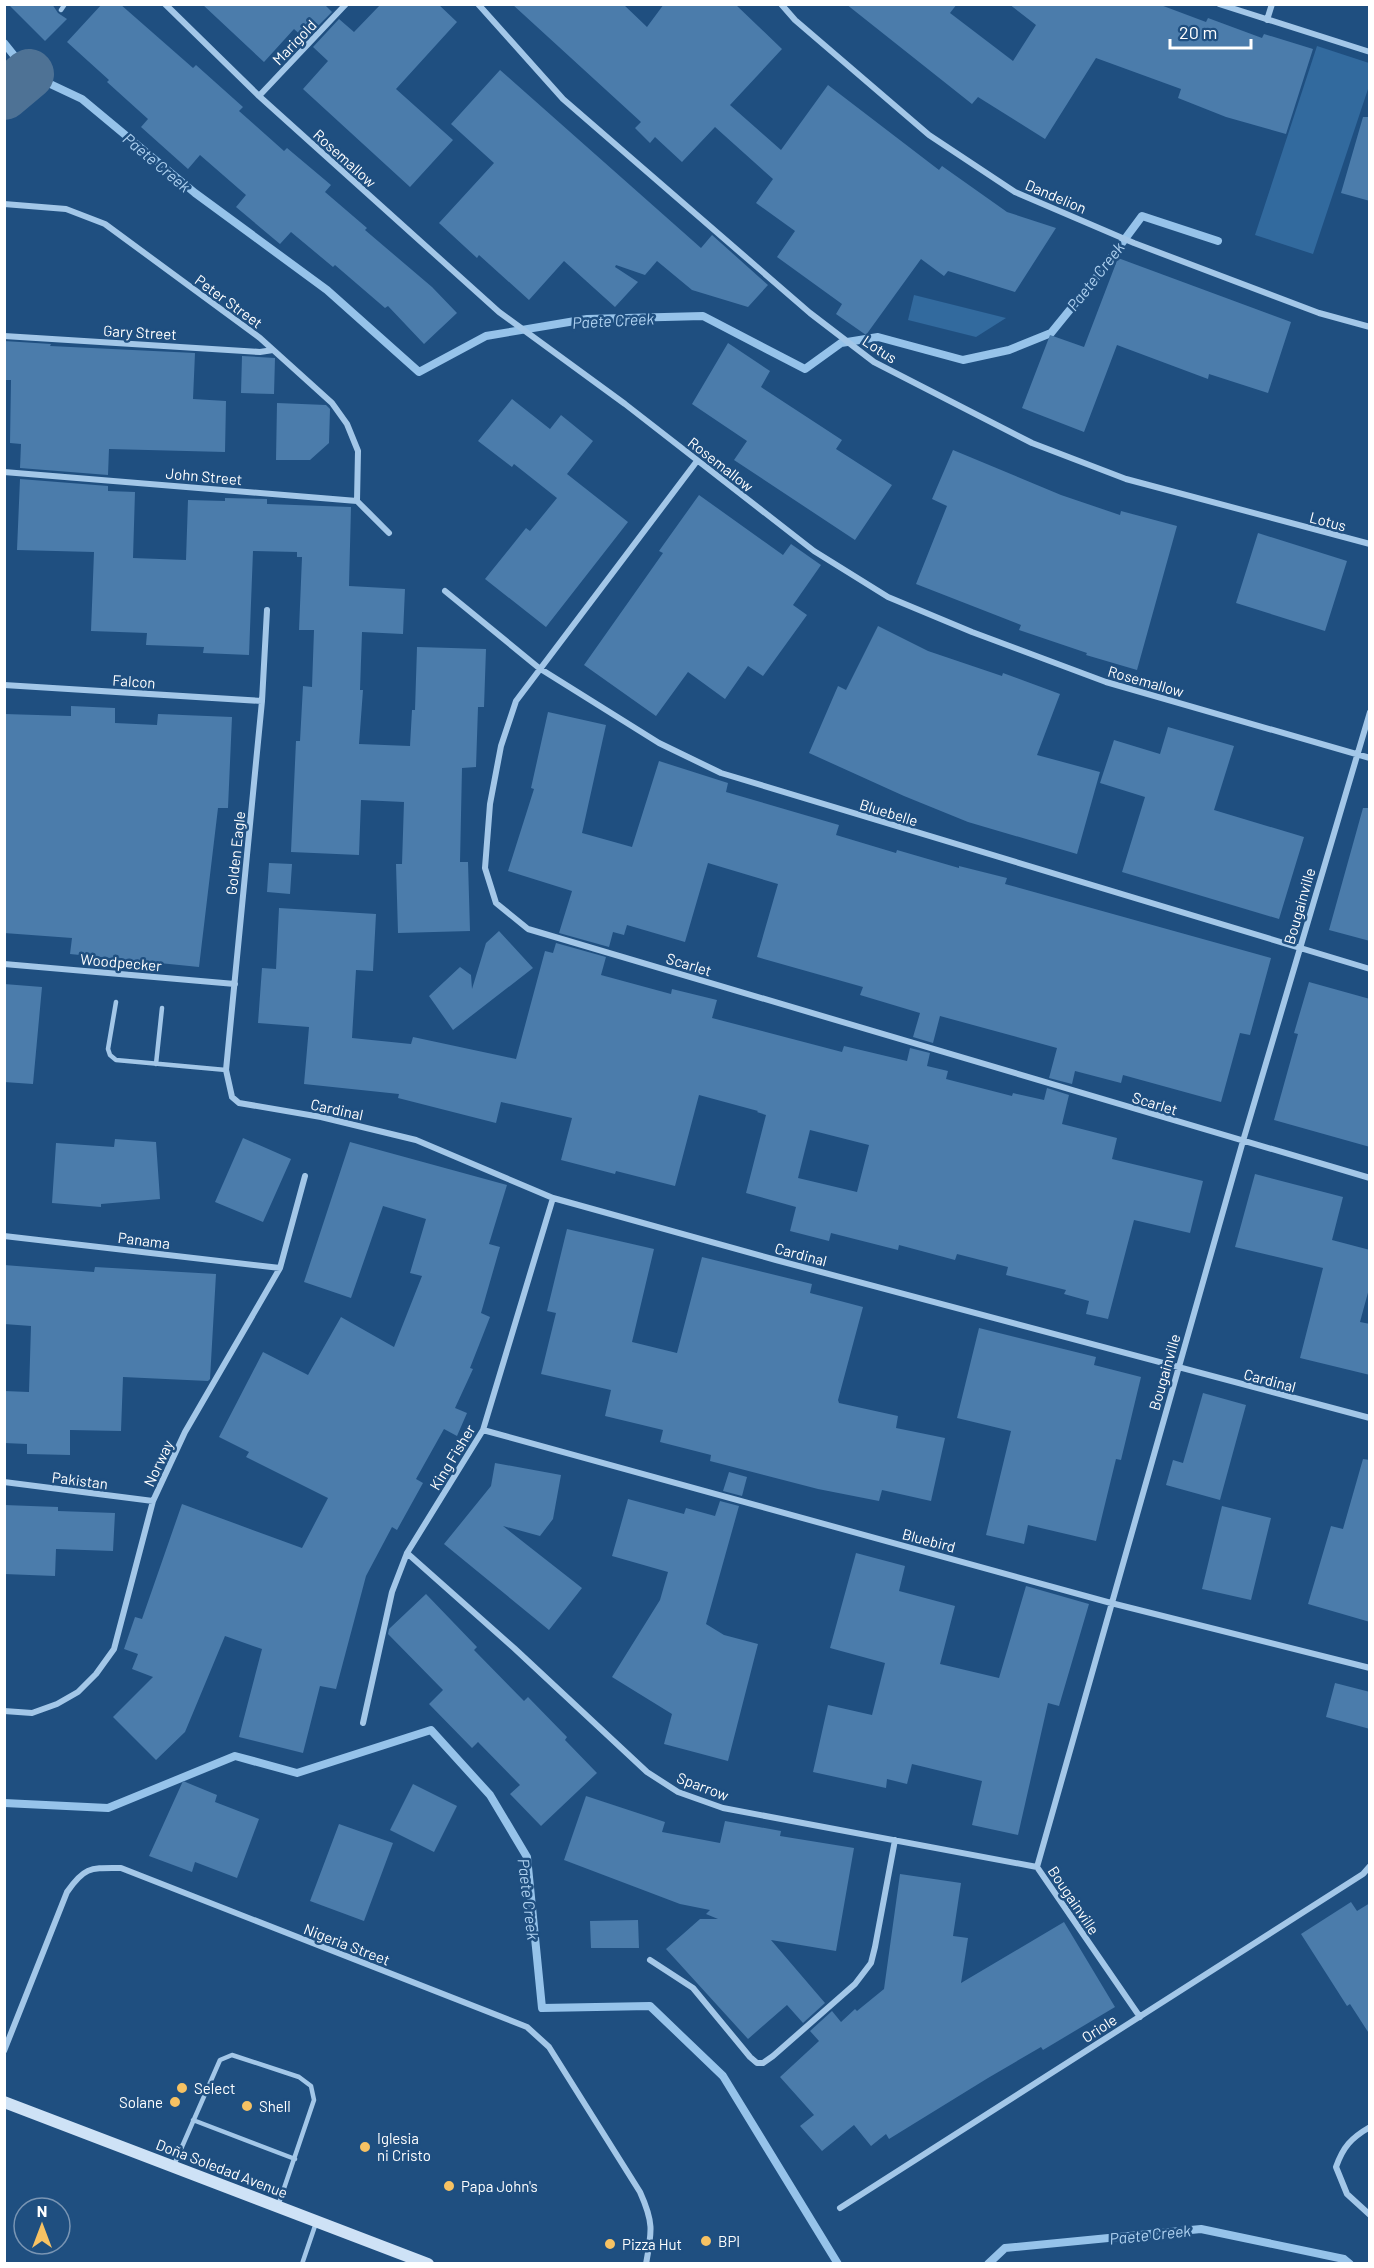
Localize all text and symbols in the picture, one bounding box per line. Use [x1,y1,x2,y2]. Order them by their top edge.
scale bar [1170,12,1251,50]
street label: Marigold [268,16,320,68]
text: 20 m [1179,21,1217,43]
street label: Rosemallow [310,125,380,191]
water label: Paete Creek [120,128,195,196]
street label: Dandelion [1023,175,1089,217]
water label: Paete Creek [1062,238,1128,314]
street label: Peter Street [192,270,266,332]
water label: Paete Creek [572,308,655,332]
street label: Gary Street [103,321,177,343]
street label: Lotus [859,331,901,367]
street label: Rosemallow [685,433,757,495]
street label: John Street [165,464,243,488]
street label: Lotus [1308,507,1348,535]
street label: Rosemallow [1106,662,1186,700]
street label: Falcon [112,671,156,691]
street label: Bluebelle [858,795,920,829]
street label: Golden Eagle [222,810,248,896]
street label: Bougainville [1279,866,1319,946]
street label: Woodpecker [80,949,163,975]
street label: Scarlet [664,949,714,979]
street label: Scarlet [1130,1088,1180,1118]
street label: Cardinal [309,1095,365,1123]
street label: Panama [117,1228,171,1252]
street label: Cardinal [773,1238,829,1270]
street label: Bougainville [1144,1332,1184,1412]
street label: Cardinal [1242,1364,1298,1396]
street label: King Fisher [425,1421,479,1493]
street label: Norway [139,1437,177,1489]
street label: Pakistan [51,1468,109,1492]
street label: Bluebird [900,1524,958,1556]
street label: Sparrow [674,1768,732,1804]
water label: Paete Creek [515,1857,543,1941]
street label: Bougainville [1044,1862,1104,1938]
street label: Nigeria Street [301,1919,393,1969]
street label: Oriole [1078,2010,1120,2046]
place label: Select [194,2079,235,2097]
marker: Select [175,2081,189,2095]
place label: Solane [119,2093,163,2111]
marker: Solane [168,2095,182,2109]
place label: Shell [259,2097,291,2115]
marker: Shell [240,2099,254,2113]
place label: Iglesia ni Cristo [377,2129,431,2164]
street label: Doña Soledad Avenue [154,2135,290,2201]
marker: Iglesia ni Cristo [358,2140,372,2154]
place label: Papa John's [461,2177,538,2195]
marker: Papa John's [442,2179,456,2193]
north arrow [12,2196,72,2256]
text: N [37,2201,47,2220]
water label: Paete Creek [1108,2220,1192,2248]
place label: BPI [718,2232,740,2250]
marker: BPI [699,2234,713,2248]
place label: Pizza Hut [622,2235,682,2253]
marker: Pizza Hut [603,2237,617,2251]

